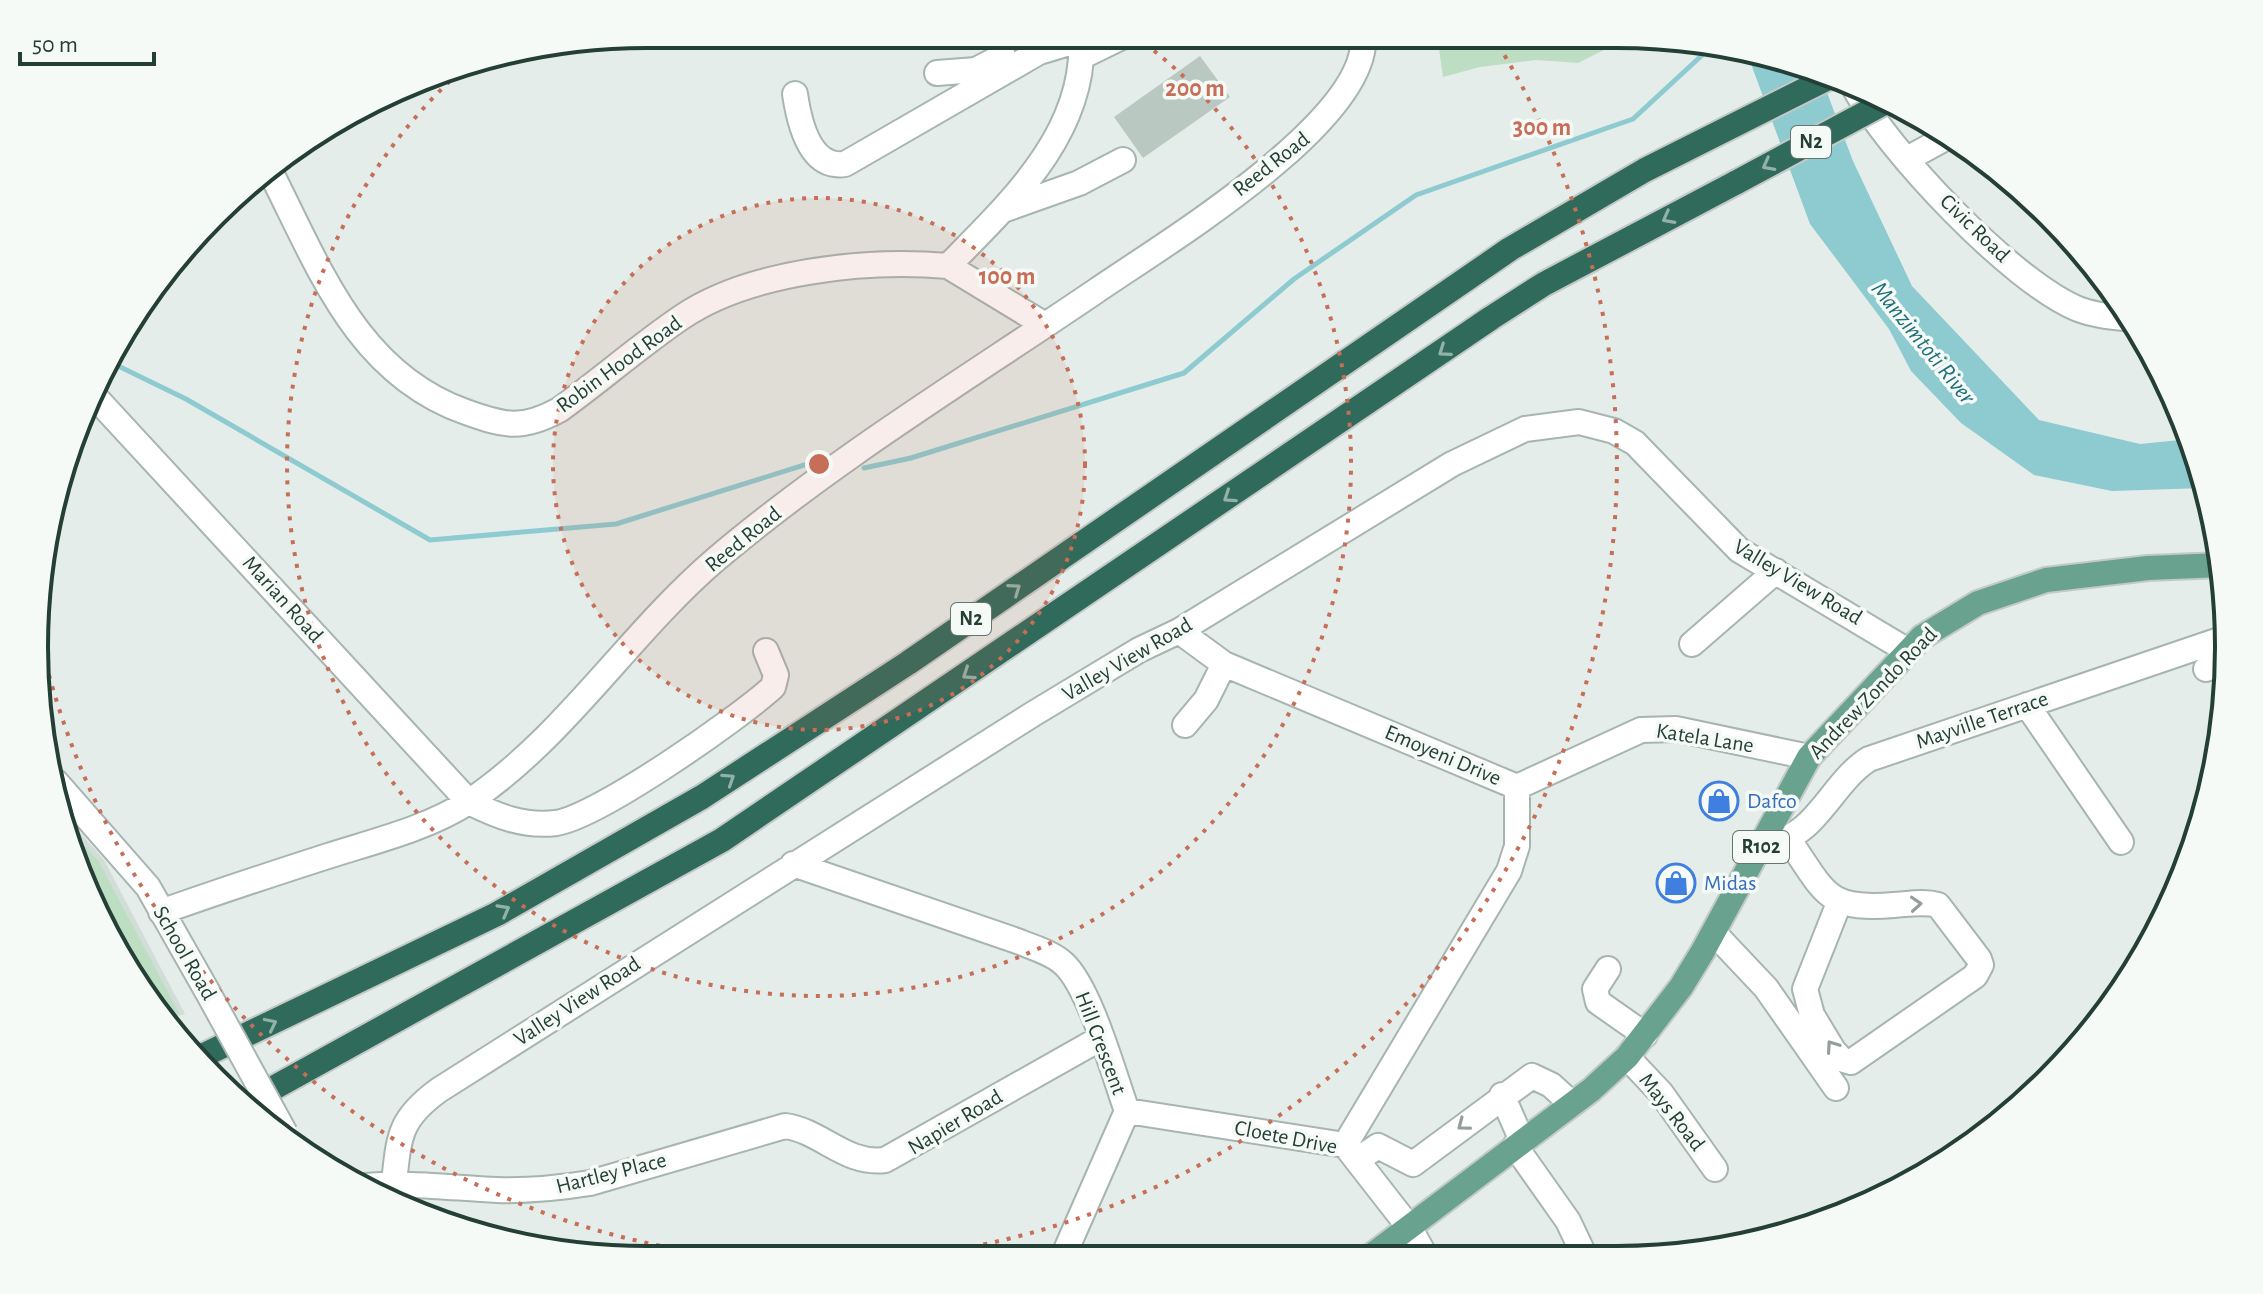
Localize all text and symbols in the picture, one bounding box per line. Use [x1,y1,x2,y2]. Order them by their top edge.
scale bar [20,16,154,66]
text: 50 m [32,33,78,57]
text: 200 m [1165,77,1225,101]
text: 300 m [1513,116,1571,140]
road number: N2 [1791,126,1831,158]
street label: Reed Road [1229,127,1313,201]
one-way arrow [1761,156,1776,171]
street label: Civic Road [1936,190,2014,266]
one-way arrow [1661,209,1676,224]
text: 100 m [979,265,1035,289]
water label: Manzimtoti River [1866,277,1980,410]
street label: Robin Hood Road [552,311,686,417]
one-way arrow [1439,341,1453,356]
centre of rings [805,450,833,478]
one-way arrow [1223,487,1238,502]
street label: Reed Road [701,502,785,576]
street label: Valley View Road [1730,535,1866,629]
street label: Marian Road [239,551,327,647]
one-way arrow [1007,583,1021,598]
road number: N2 [951,603,991,635]
street label: Valley View Road [1058,613,1196,705]
street label: Andrew Zondo Road [1805,623,1941,763]
one-way arrow [962,664,976,679]
street label: Mayville Terrace [1913,687,2051,753]
street label: Katela Lane [1655,719,1755,757]
street label: Emoyeni Drive [1382,721,1504,789]
one-way arrow [721,774,735,789]
shop icon: Dafco [1698,780,1740,822]
place label: Dafco [1747,790,1797,812]
road number: R102 [1733,831,1789,863]
shop icon: Midas [1655,862,1697,904]
place label: Midas [1704,872,1756,894]
one-way arrow [1910,896,1923,913]
street label: School Road [149,902,221,1004]
one-way arrow [496,904,511,919]
street label: Valley View Road [510,952,644,1050]
street label: Hill Crescent [1071,989,1131,1097]
one-way arrow [263,1018,277,1034]
one-way arrow [1827,1040,1842,1054]
street label: Mays Road [1635,1069,1709,1155]
street label: Napier Road [904,1085,1006,1159]
one-way arrow [1457,1115,1471,1129]
street label: Cloete Drive [1233,1116,1339,1158]
street label: Hartley Place [554,1149,668,1197]

